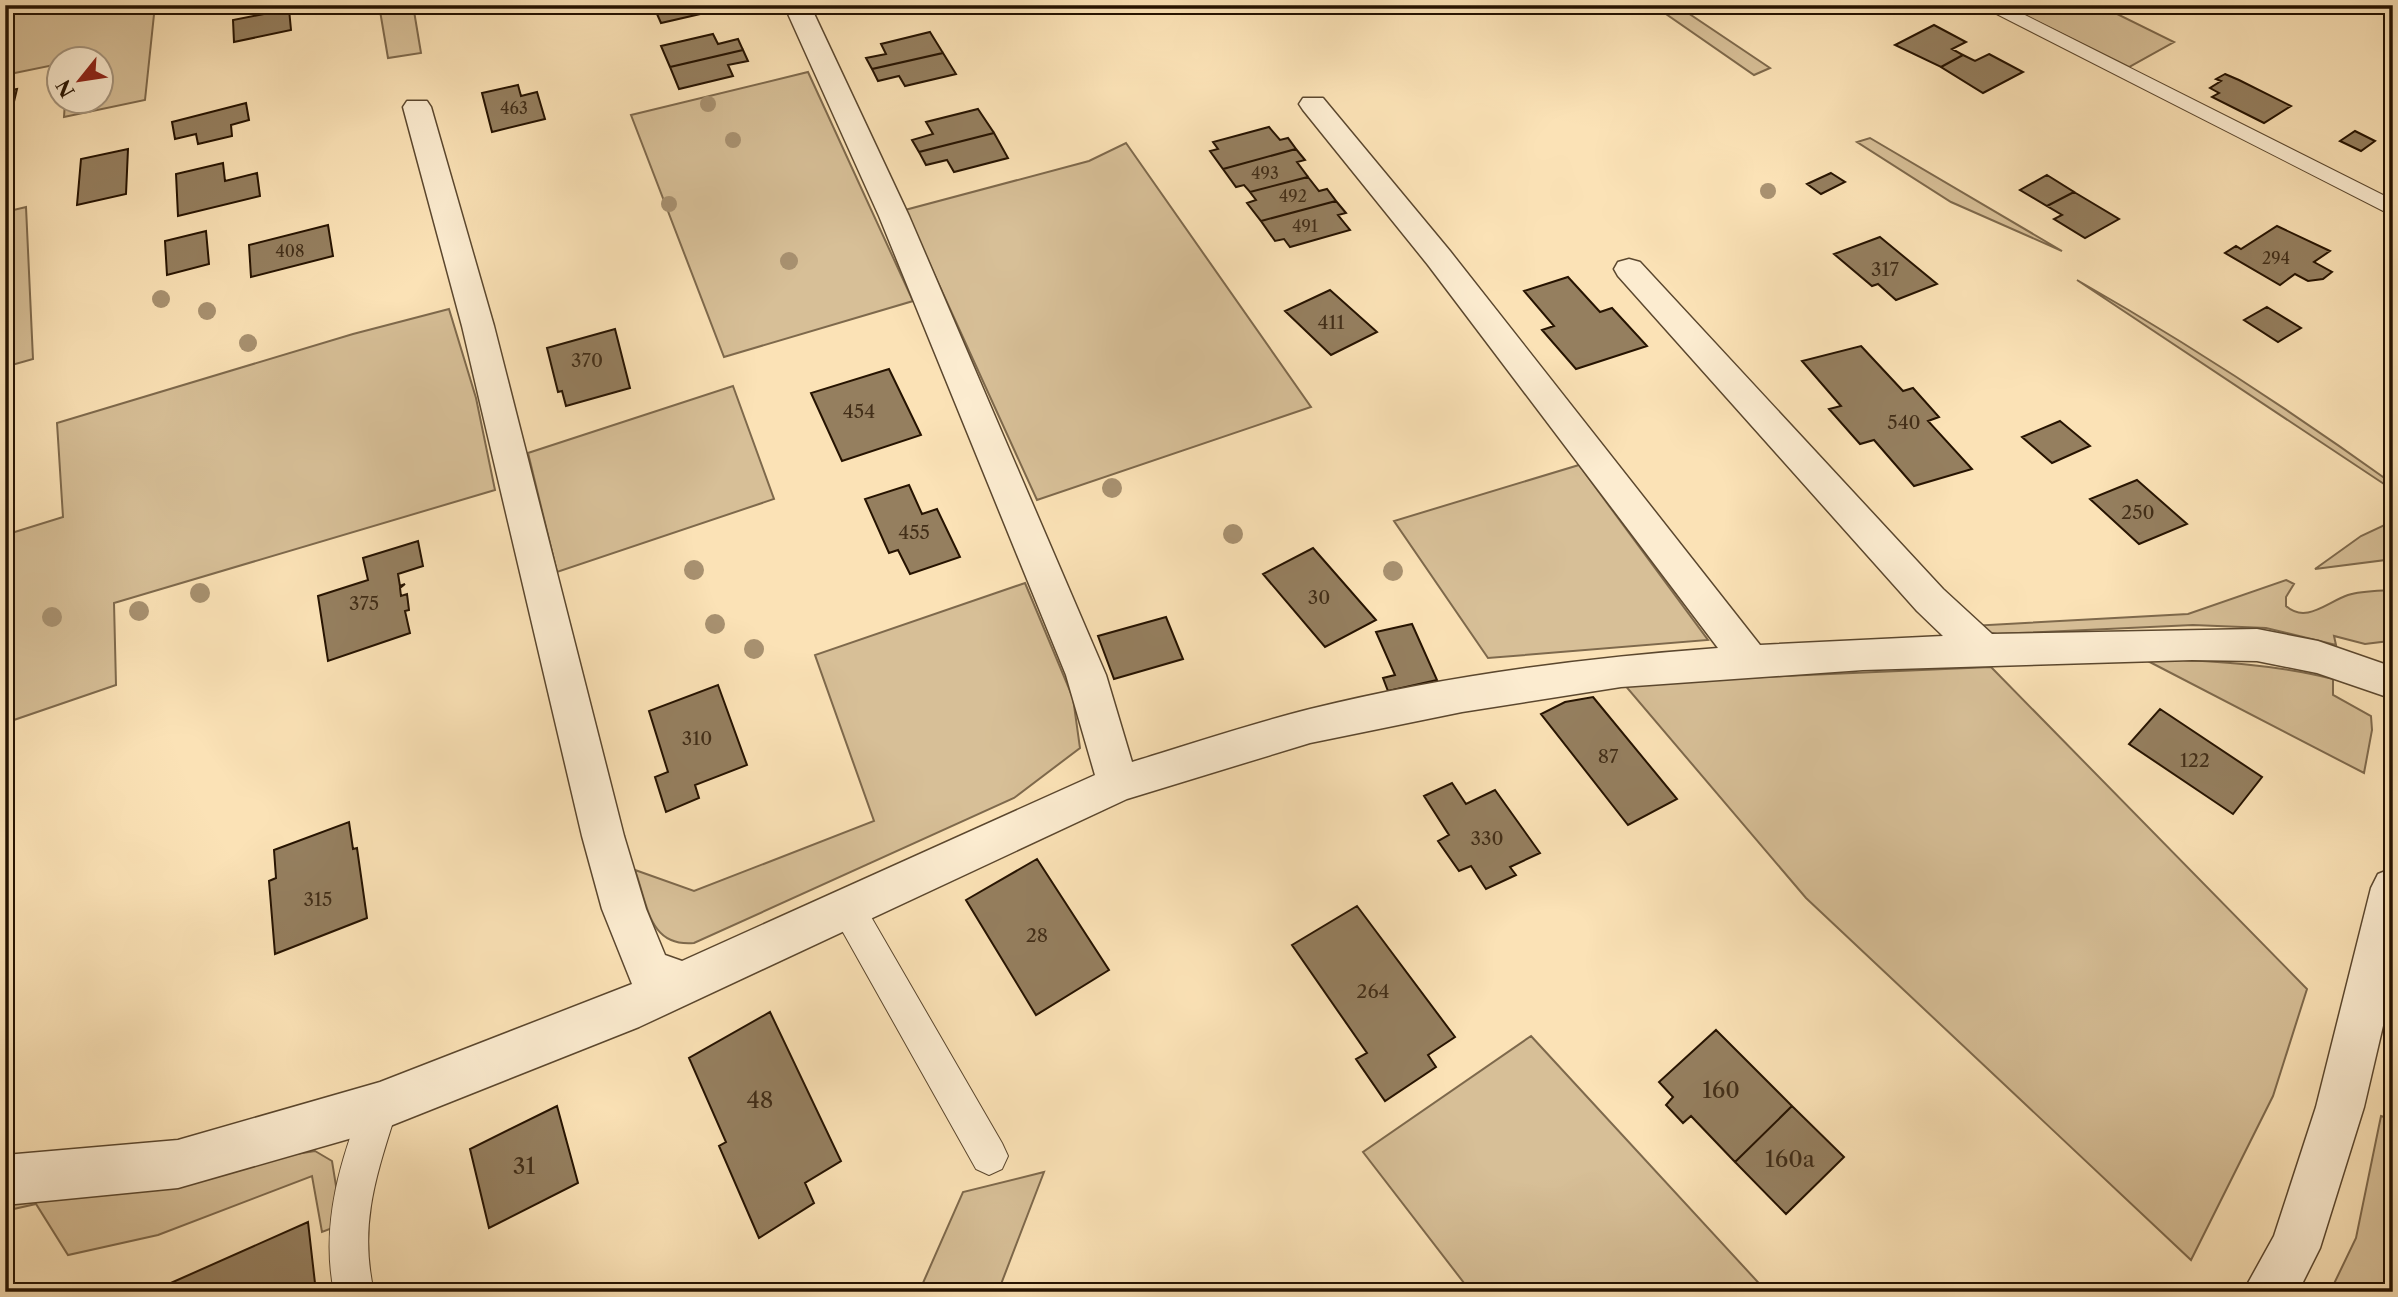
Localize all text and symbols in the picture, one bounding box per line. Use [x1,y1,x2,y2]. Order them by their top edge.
north arrow [46,46,116,116]
text: N [52,75,80,101]
house number: 463 [500,98,528,118]
house number: 493 [1251,163,1279,183]
house number: 492 [1279,186,1307,206]
house number: 491 [1292,216,1318,236]
house number: 408 [276,241,304,261]
house number: 294 [2262,248,2290,268]
house number: 317 [1871,258,1900,281]
house number: 411 [1318,311,1344,334]
house number: 370 [571,349,603,372]
house number: 454 [843,400,875,423]
house number: 540 [1887,411,1921,434]
house number: 250 [2121,501,2155,524]
house number: 455 [898,521,930,544]
house number: 30 [1308,586,1330,609]
house number: 375 [349,592,379,615]
house number: 310 [682,727,712,750]
house number: 87 [1598,745,1619,768]
house number: 122 [2180,749,2210,772]
house number: 330 [1471,827,1503,850]
house number: 315 [304,888,332,911]
house number: 28 [1026,924,1048,947]
house number: 264 [1356,980,1390,1003]
house number: 160 [1702,1076,1740,1104]
house number: 48 [747,1086,773,1114]
house number: 160a [1765,1145,1816,1173]
house number: 31 [513,1152,535,1180]

